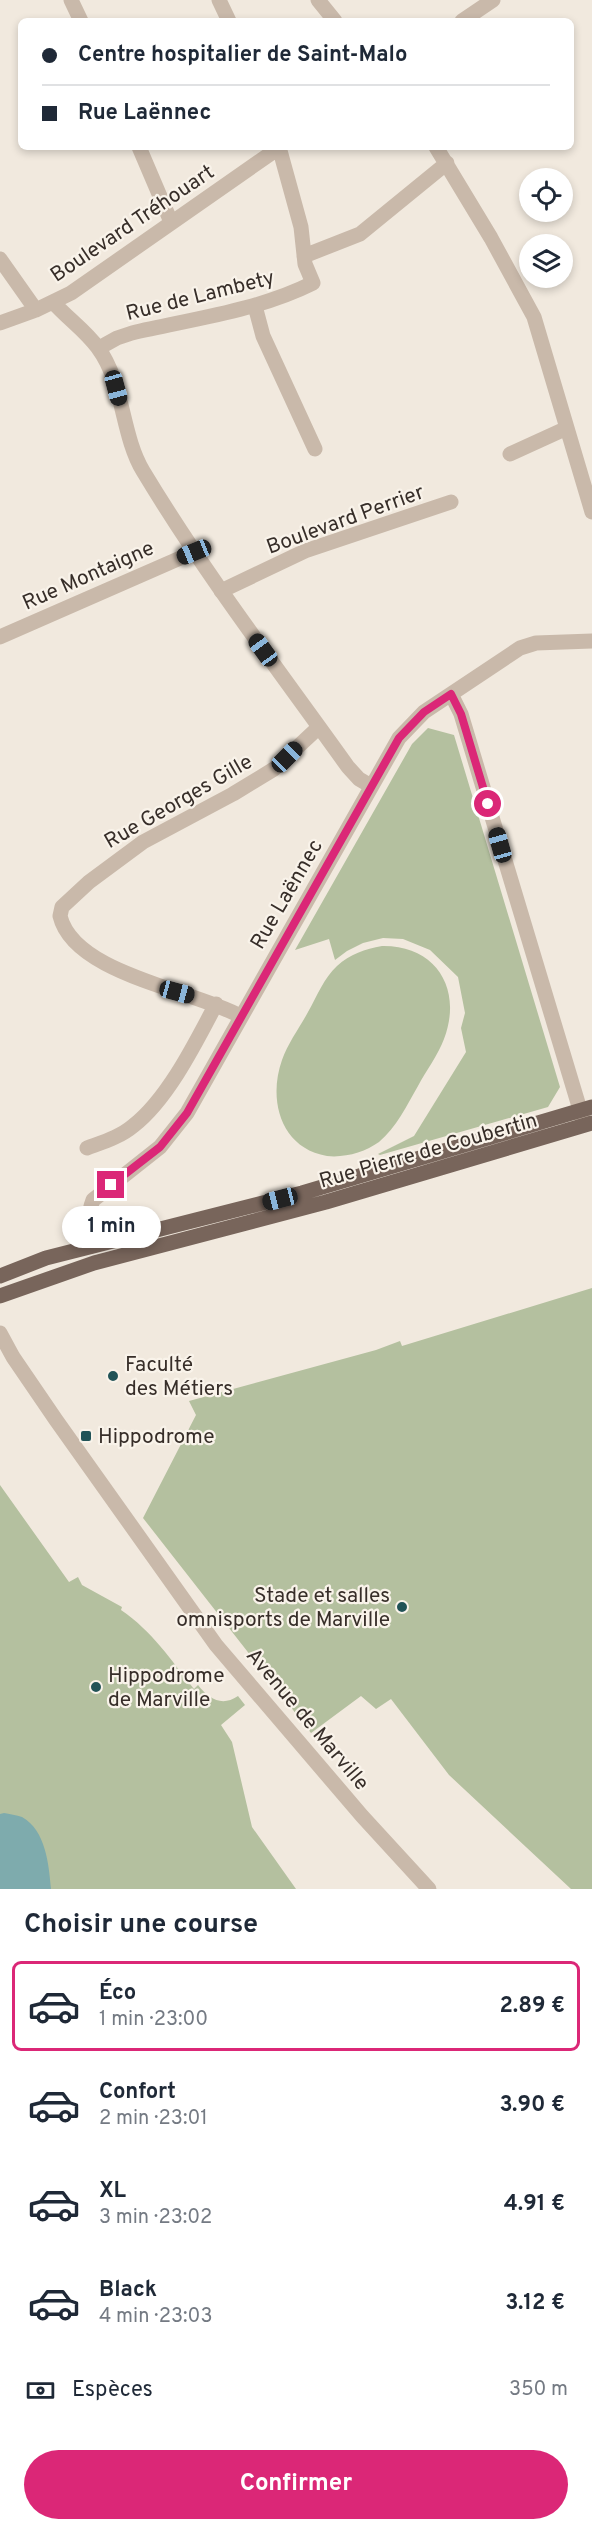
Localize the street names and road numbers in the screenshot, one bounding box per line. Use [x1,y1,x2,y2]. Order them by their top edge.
street label: Boulevard Tréhouart [46,159,220,289]
street label: Rue de Lambety [123,265,278,328]
street label: Boulevard Perrier [263,479,428,561]
street label: Rue Montaigne [19,535,159,617]
street label: Rue Georges Gille [100,749,258,856]
street label: Rue Laënnec [245,835,330,955]
street label: Rue Pierre de Coubertin [316,1107,541,1196]
street label: Avenue de Marville [239,1643,374,1797]

